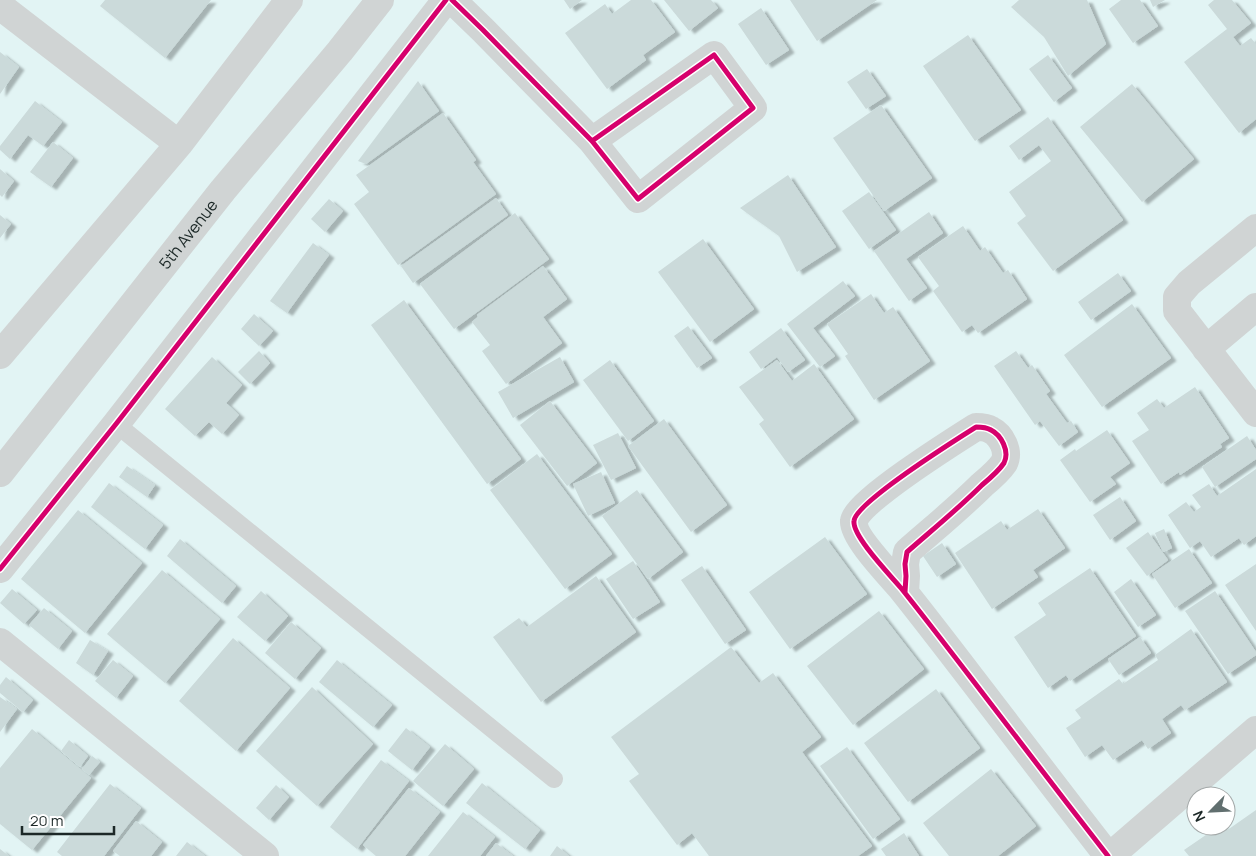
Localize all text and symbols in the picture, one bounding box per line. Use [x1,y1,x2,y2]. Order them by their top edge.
street label: 5th Avenue [154,195,223,274]
north arrow [1186,786,1236,836]
scale bar [22,804,115,836]
text: N [1188,808,1209,825]
text: 20 m [30,810,63,831]

